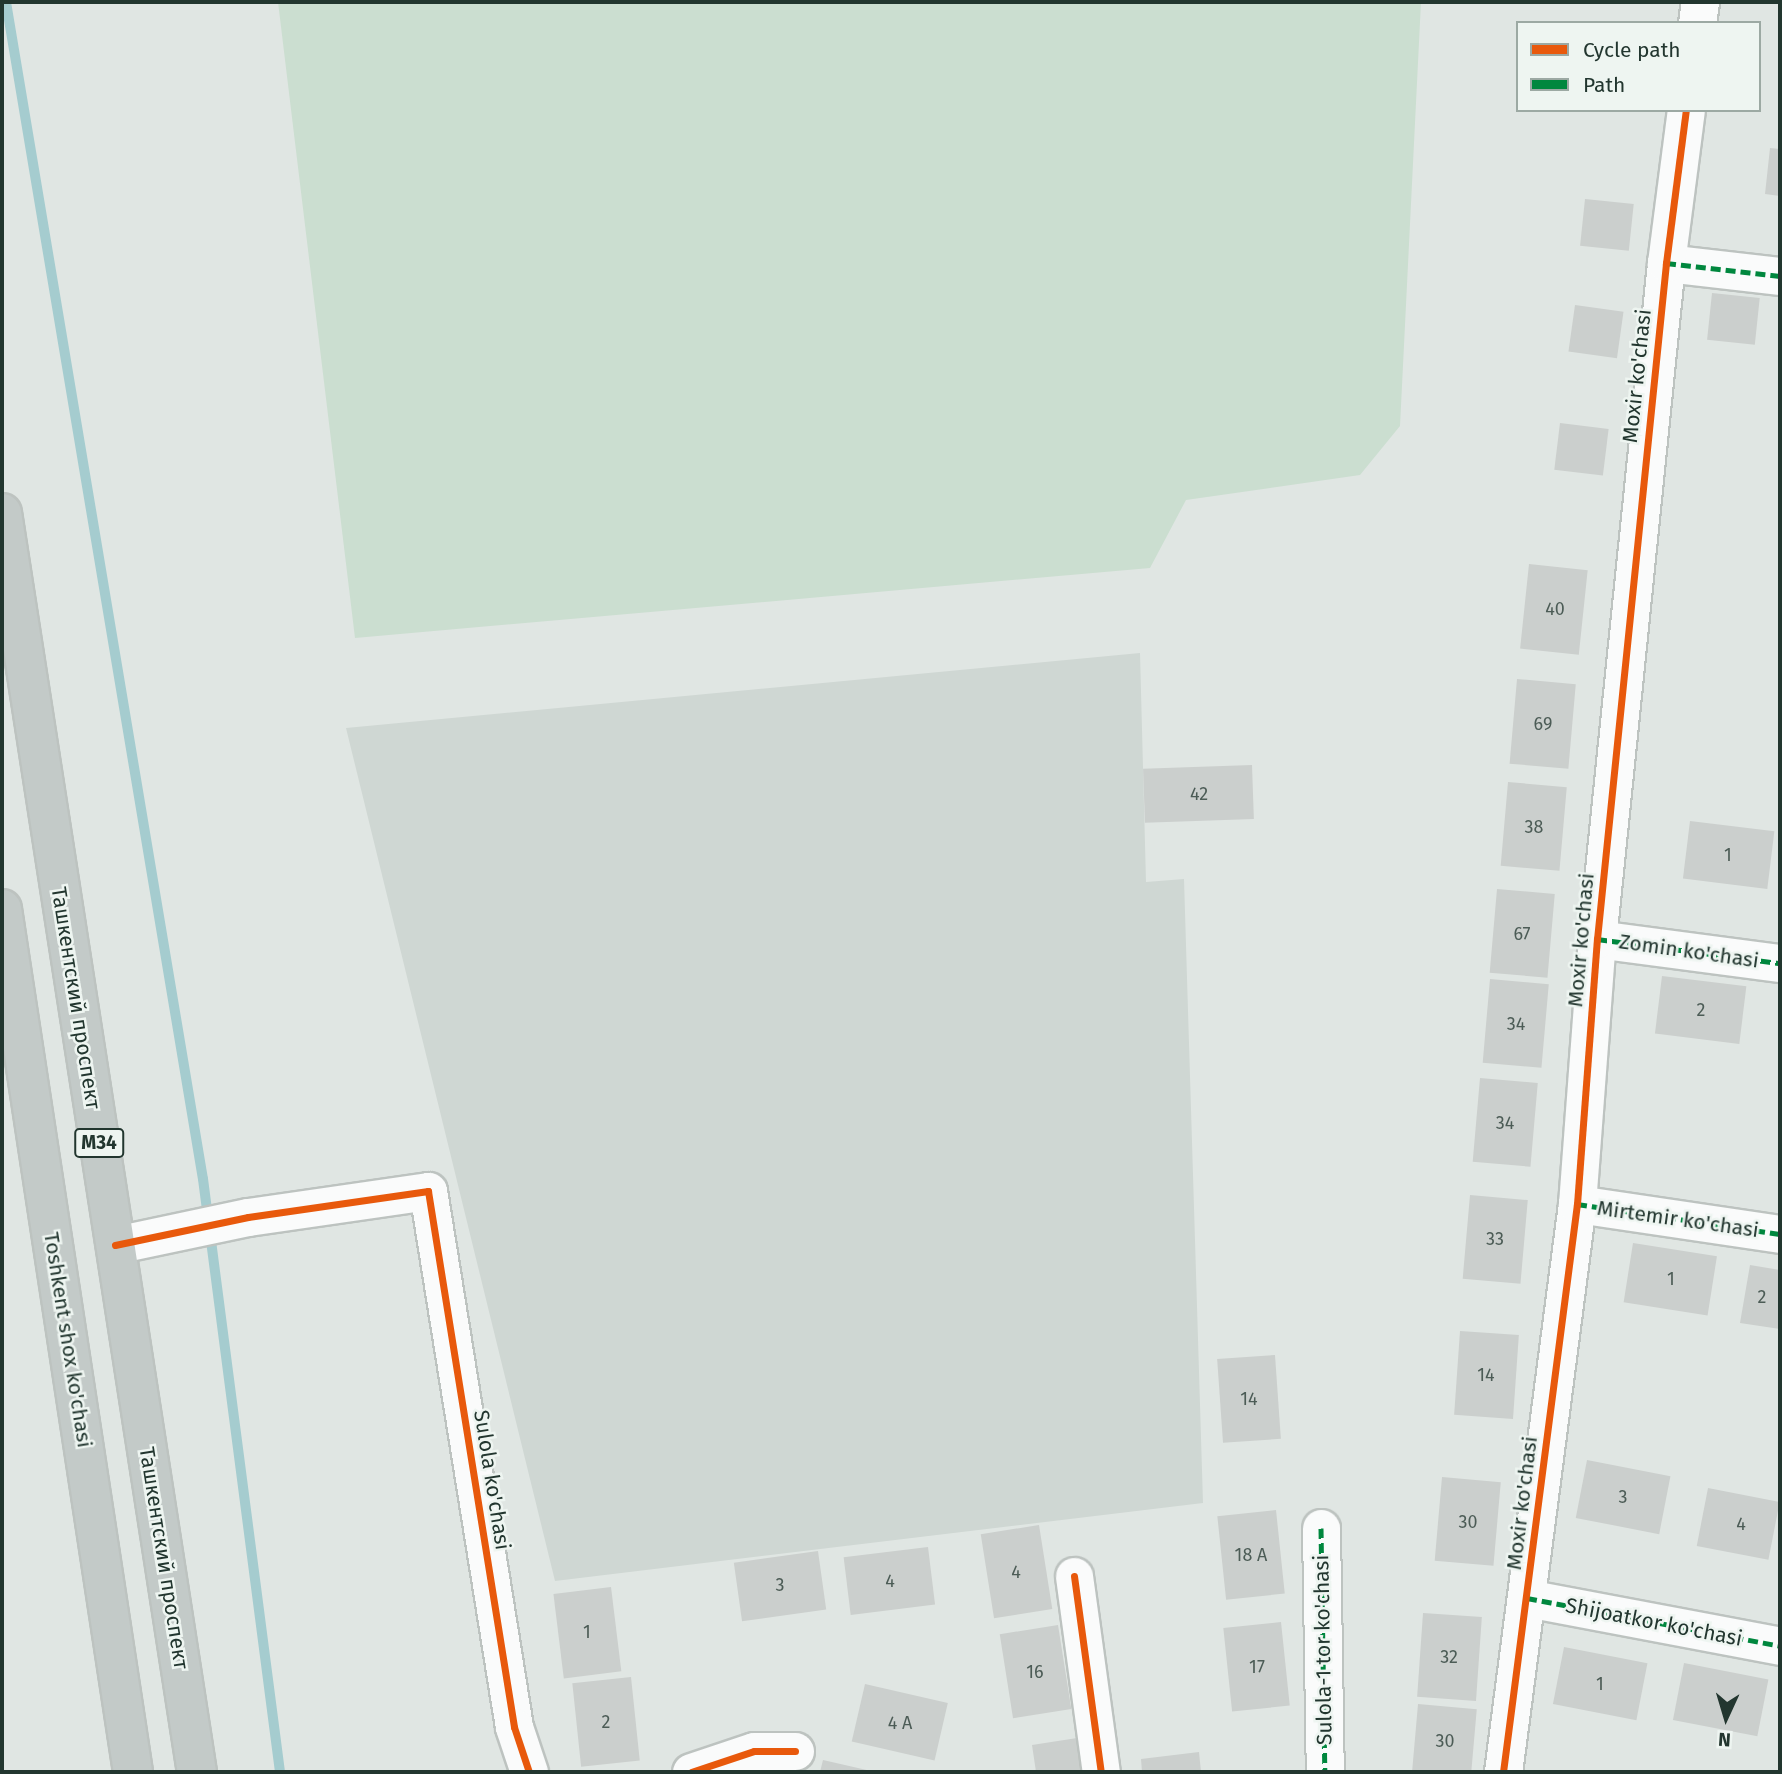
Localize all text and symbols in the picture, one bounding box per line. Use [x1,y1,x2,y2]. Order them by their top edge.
legend [1516,21,1761,112]
text: Cycle path [1583,37,1681,63]
text: Path [1583,72,1625,98]
street label: Moxir ko'chasi [1617,308,1657,444]
house number: 40 [1545,598,1565,620]
house number: 69 [1534,713,1552,735]
house number: 42 [1190,783,1208,805]
house number: 38 [1525,816,1543,838]
house number: 1 [1724,844,1732,866]
street label: Moxir ko'chasi [1563,872,1599,1008]
street label: Ташкентский проспект [46,885,106,1111]
house number: 67 [1513,923,1531,945]
street label: Zomin ko'chasi [1618,929,1760,973]
house number: 2 [1697,999,1705,1021]
house number: 34 [1507,1013,1525,1035]
house number: 34 [1496,1112,1514,1134]
road number: M34 [73,1128,125,1158]
street label: Mirtemir ko'chasi [1596,1195,1760,1243]
house number: 33 [1486,1228,1504,1250]
street label: Toshkent shox ko'chasi [39,1230,97,1450]
house number: 1 [1667,1268,1675,1290]
house number: 2 [1758,1286,1766,1308]
house number: 14 [1477,1364,1495,1386]
house number: 14 [1240,1388,1258,1410]
street label: Sulola ko'chasi [469,1408,515,1552]
street label: Moxir ko'chasi [1501,1435,1543,1571]
street label: Ташкентский проспект [134,1445,194,1671]
house number: 3 [1619,1486,1627,1508]
house number: 30 [1458,1511,1478,1533]
house number: 4 [1736,1513,1746,1535]
house number: 18 А [1235,1544,1267,1566]
street label: Sulola-1 tor ko'chasi [1309,1555,1337,1745]
house number: 4 [1011,1561,1021,1583]
house number: 4 [885,1570,895,1592]
house number: 3 [776,1574,784,1596]
street label: Shijoatkor ko'chasi [1564,1593,1744,1651]
house number: 1 [583,1621,591,1643]
house number: 32 [1440,1646,1458,1668]
house number: 17 [1249,1656,1265,1678]
house number: 16 [1026,1661,1044,1683]
house number: 1 [1596,1673,1604,1695]
north arrow [1691,1683,1761,1753]
house number: 2 [602,1711,610,1733]
house number: 4 А [888,1712,912,1734]
text: N [1717,1728,1732,1751]
house number: 30 [1435,1730,1455,1752]

